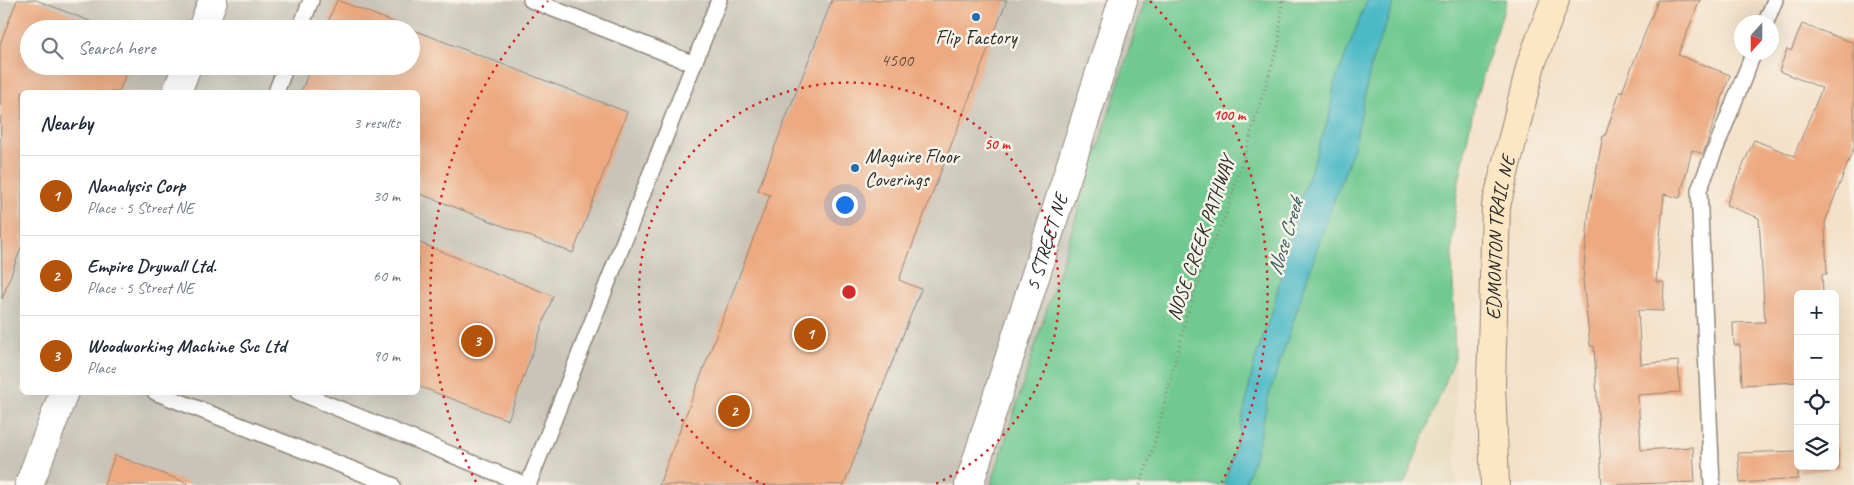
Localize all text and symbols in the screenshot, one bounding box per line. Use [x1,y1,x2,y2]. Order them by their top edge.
marker: Flip Factory [970,11,982,23]
north arrow [1734,15,1779,60]
search box [20,20,420,75]
place label: Flip Factory [936,25,1019,50]
icon: search [38,34,66,62]
text: Search here [78,36,155,60]
house number: 4500 [881,49,915,71]
text: 100 m [1213,106,1247,125]
text: Nearby [40,110,93,136]
text: 3 results [353,113,400,133]
text: 50 m [984,135,1011,154]
place label: Maguire Floor Coverings [865,144,960,192]
street label: NOSE CREEK PATHWAY [1161,149,1242,323]
street label: EDMONTON TRAIL NE [1481,150,1522,320]
marker: Maguire Floor Coverings [849,162,861,174]
text: Nanalysis Corp [87,174,185,198]
text: 1 [52,186,60,206]
text: 30 m [373,186,400,206]
street label: 5 STREET NE [1020,188,1075,294]
your location [832,192,858,218]
water label: Nose Creek [1261,192,1310,278]
text: Place · 5 Street NE [87,198,194,218]
text: Empire Drywall Ltd. [87,254,216,278]
text: 2 [52,266,60,286]
text: 60 m [373,266,400,286]
text: Place · 5 Street NE [87,278,194,298]
centre of rings [840,283,858,301]
map controls [1794,290,1839,470]
button: + [1794,290,1839,335]
pin: 1 [794,315,826,353]
pin: 3 [461,322,493,360]
text: Woodworking Machine Svc Ltd [87,334,286,358]
button: − [1794,335,1839,380]
text: 3 [52,346,60,366]
text: 90 m [373,346,400,366]
text: Place [87,358,115,378]
button: locate [1794,380,1839,425]
pin: 2 [718,392,750,430]
button: layers [1794,425,1839,470]

